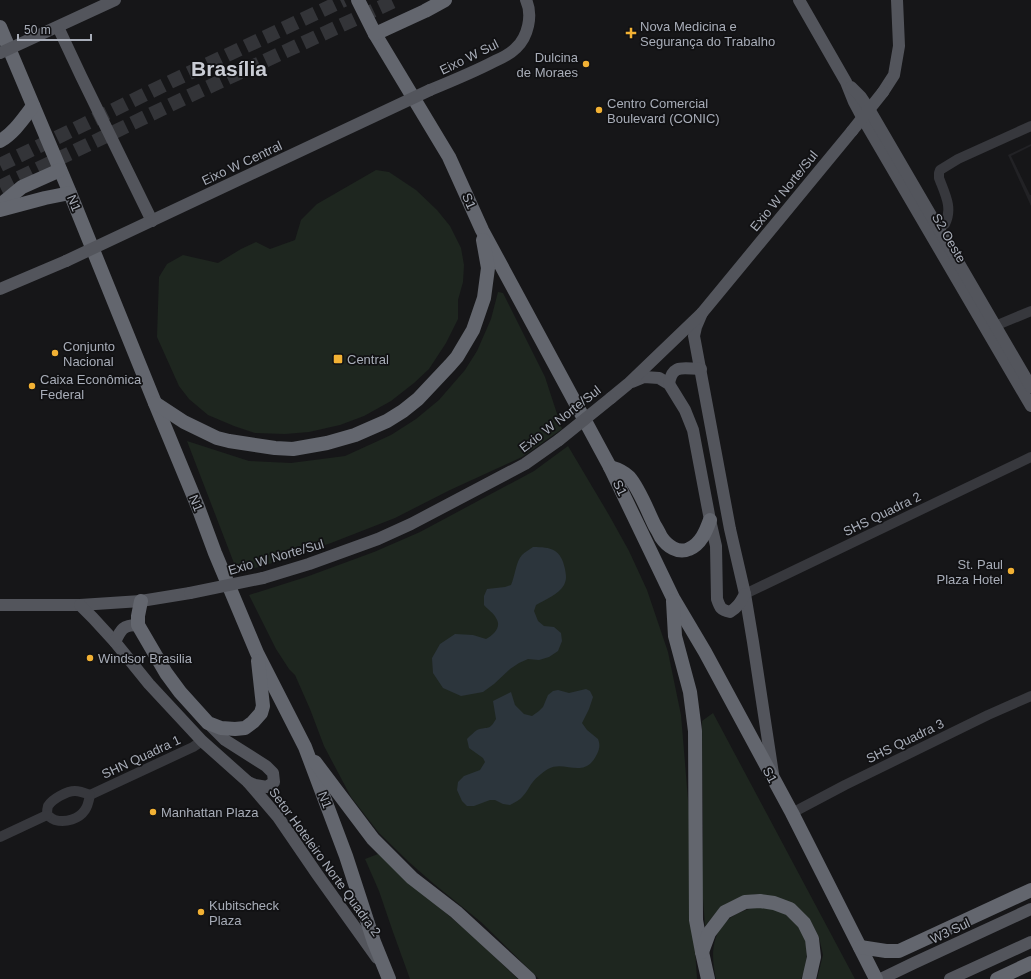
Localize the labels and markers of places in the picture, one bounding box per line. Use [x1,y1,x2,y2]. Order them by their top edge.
place label: Nova Medicina e Segurança do Trabalho [640,19,775,49]
marker: Nova Medicina e Segurança do Trabalho [625,27,637,39]
place label: Dulcina de Moraes [517,50,579,80]
marker: Dulcina de Moraes [581,59,591,69]
place label: Centro Comercial Boulevard (CONIC) [607,96,720,126]
marker: Centro Comercial Boulevard (CONIC) [594,105,604,115]
place label: Conjunto Nacional [63,339,115,369]
marker: Conjunto Nacional [50,348,60,358]
place label: Central [347,352,389,367]
marker: Central [332,353,344,365]
place label: Caixa Econômica Federal [40,372,142,402]
marker: Caixa Econômica Federal [27,381,37,391]
place label: St. Paul Plaza Hotel [937,557,1003,587]
marker: St. Paul Plaza Hotel [1006,566,1016,576]
place label: Windsor Brasilia [98,651,193,666]
marker: Windsor Brasilia [85,653,95,663]
place label: Manhattan Plaza [161,805,259,820]
marker: Manhattan Plaza [148,807,158,817]
place label: Kubitscheck Plaza [209,898,280,928]
marker: Kubitscheck Plaza [196,907,206,917]

